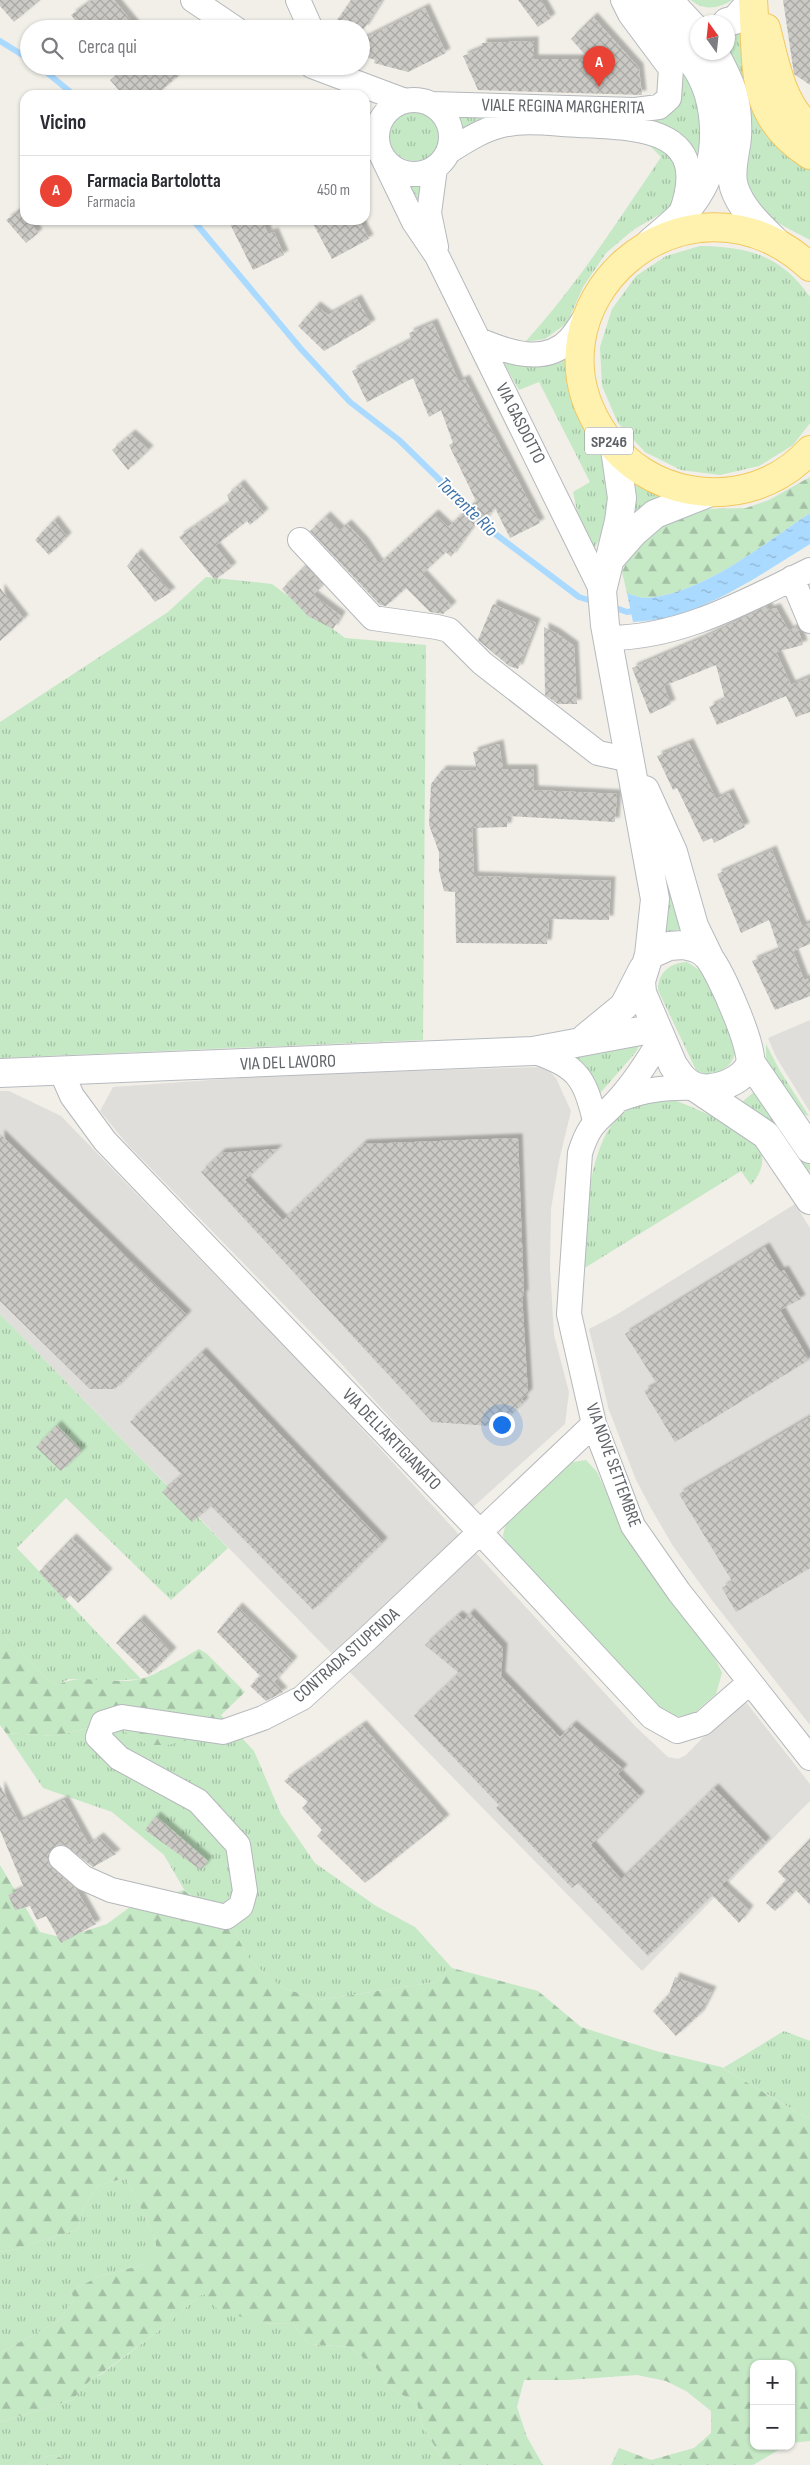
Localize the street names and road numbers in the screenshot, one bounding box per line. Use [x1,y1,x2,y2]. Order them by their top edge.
street label: VIALE REGINA MARGHERITA [481,95,645,118]
street label: VIA GASDOTTO [491,380,550,467]
road number: SP246 [585,428,633,454]
street label: VIA DEL LAVORO [240,1050,336,1075]
street label: VIA DELL'ARTIGIANATO [338,1384,445,1494]
street label: VIA NOVE SETTEMBRE [581,1400,646,1530]
street label: CONTRADA STUPENDA [289,1604,404,1707]

